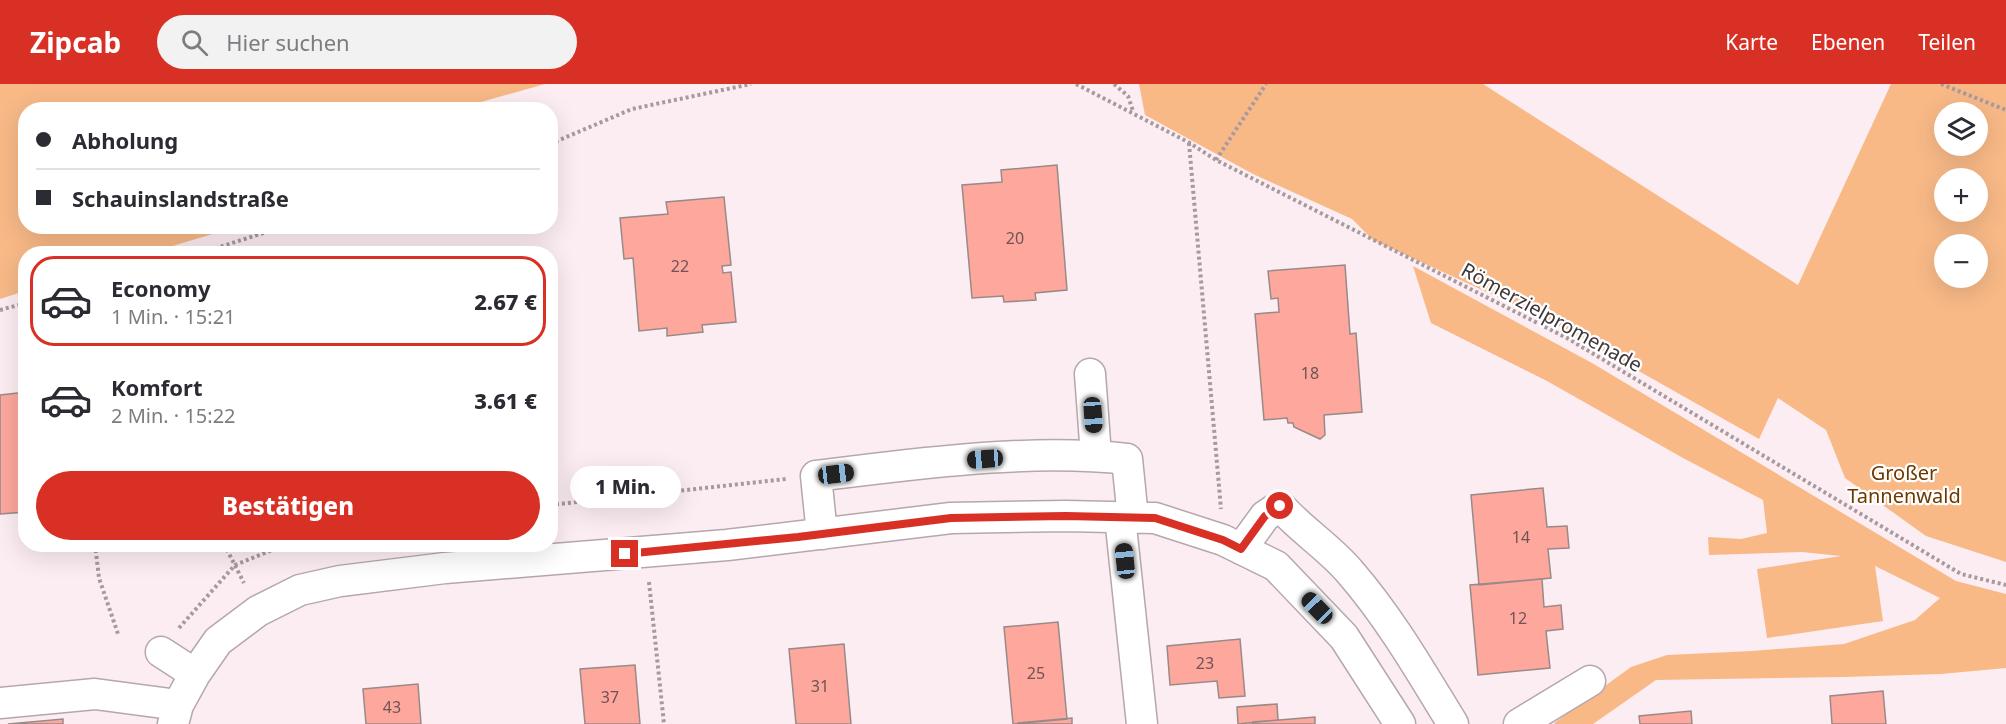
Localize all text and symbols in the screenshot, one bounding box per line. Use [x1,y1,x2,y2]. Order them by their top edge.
search box [157,15,577,69]
text: Zipcab [30,23,121,61]
icon: search [178,26,211,59]
text: Hier suchen [226,27,350,57]
text: Karte [1725,28,1778,56]
text: Ebenen [1811,28,1885,56]
text: Teilen [1918,28,1976,56]
map controls [1934,102,1988,288]
button: layers [1934,102,1988,156]
text: Abholung [72,125,178,155]
button: + [1934,168,1988,222]
text: Schauinslandstraße [72,183,289,213]
house number: 20 [1006,227,1024,249]
button: − [1934,234,1988,288]
house number: 22 [671,255,689,277]
street label: Römerzielpromenade [1457,256,1647,378]
text: Economy [111,273,210,303]
icon: car [39,274,93,328]
text: 2.67 € [474,286,537,316]
text: 1 Min. · 15:21 [111,303,236,330]
house number: 18 [1301,362,1319,384]
text: Komfort [111,372,202,402]
icon: car [39,373,93,427]
text: 3.61 € [474,385,537,415]
car [1083,396,1103,434]
text: 2 Min. · 15:22 [111,402,236,429]
car [966,449,1004,469]
park label: Großer Tannenwald [1847,459,1961,509]
car [817,463,855,485]
callout: 1 Min. [570,467,680,509]
button: Bestätigen [36,471,540,540]
text: 1 Min. [595,473,656,500]
route start [1266,492,1293,519]
house number: 14 [1512,526,1530,548]
route end [611,540,638,567]
car [1114,542,1136,580]
car [1298,589,1336,627]
house number: 12 [1509,607,1527,629]
house number: 23 [1196,652,1214,674]
house number: 25 [1027,662,1045,684]
house number: 31 [811,675,829,697]
house number: 37 [601,686,619,708]
house number: 43 [383,696,401,718]

